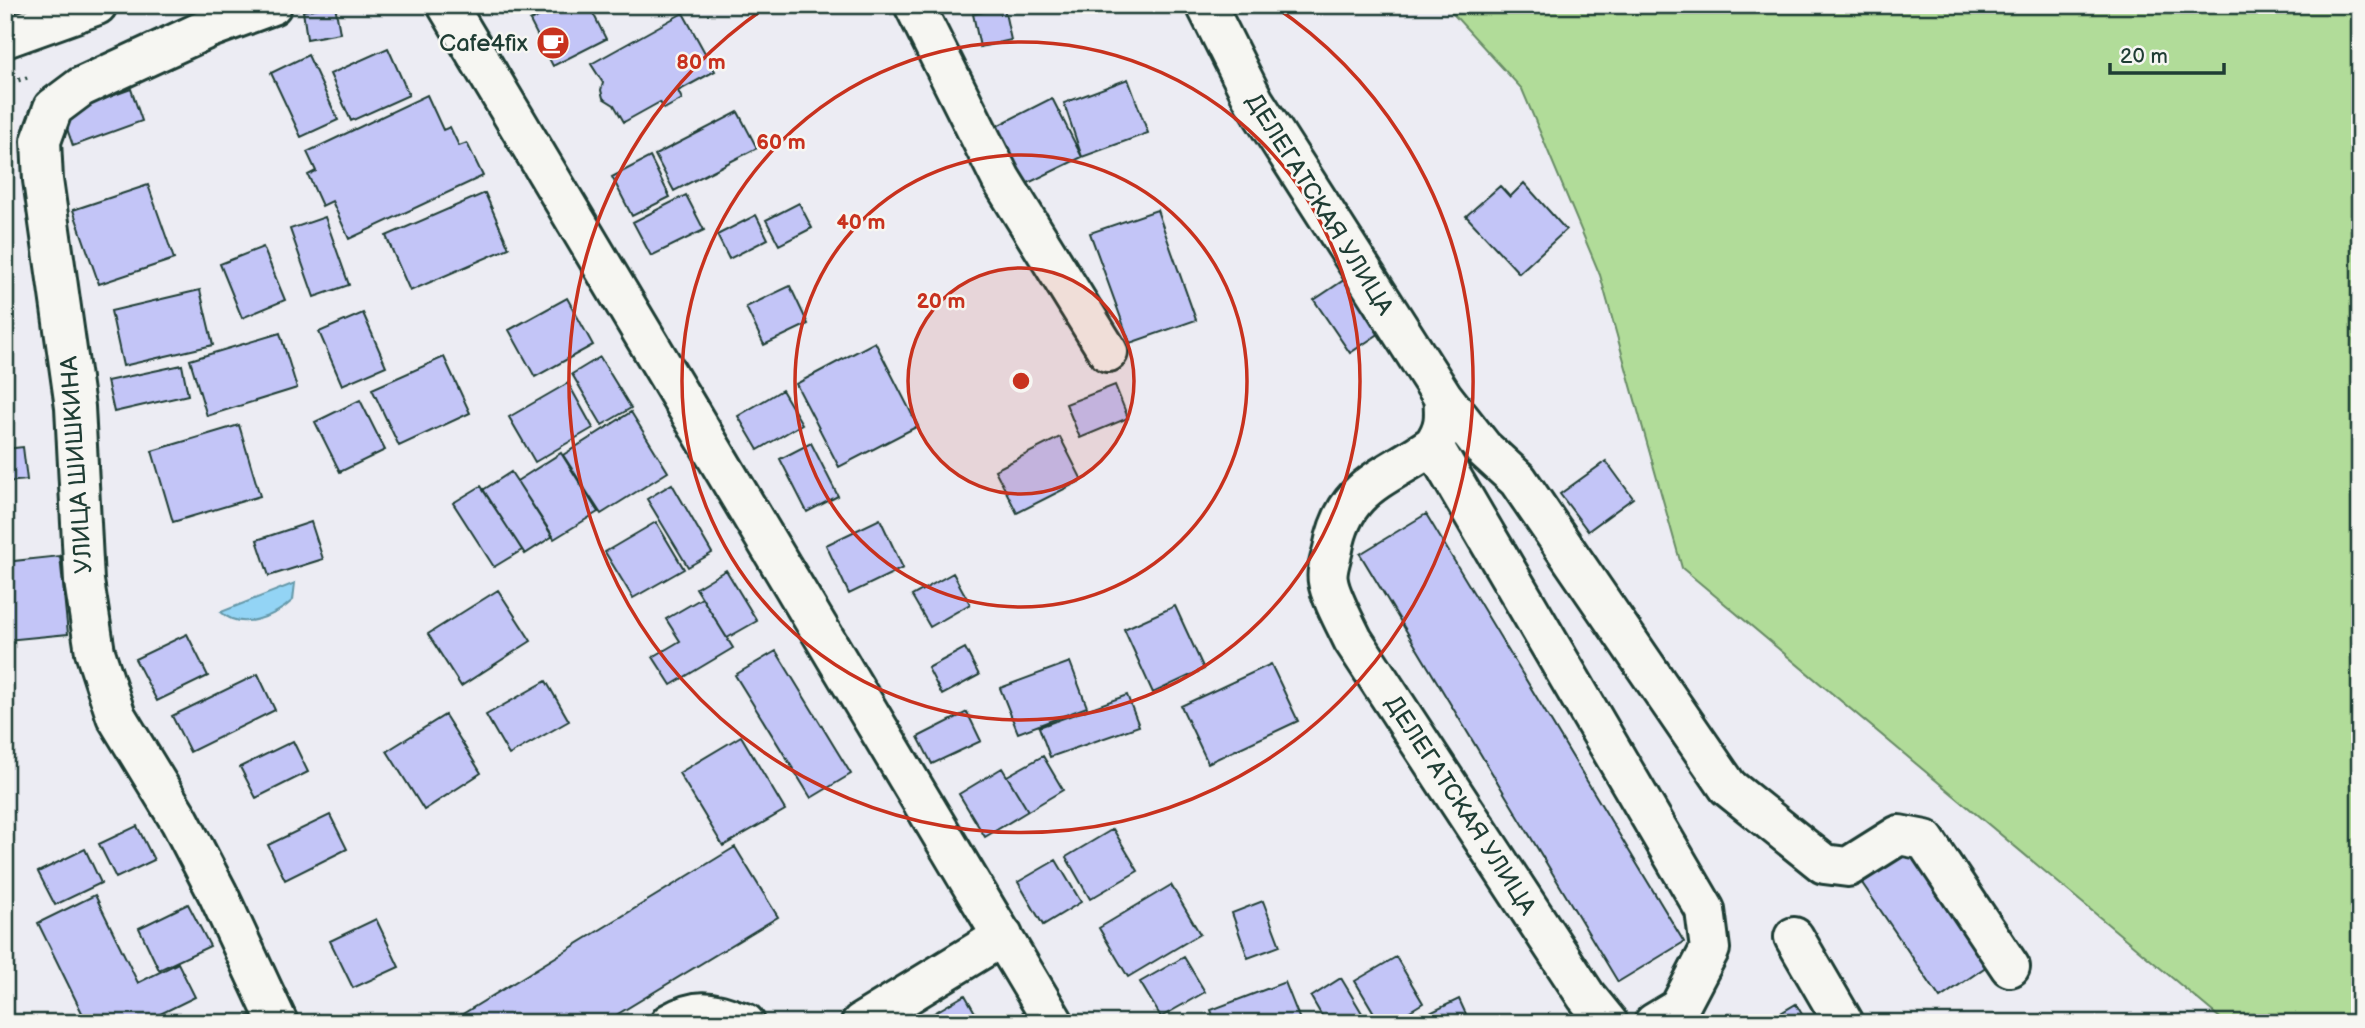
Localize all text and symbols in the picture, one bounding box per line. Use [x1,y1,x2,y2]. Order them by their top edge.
cafe icon: Cafe4fix [534,24,572,62]
place label: Cafe4fix [439,29,528,58]
scale bar [2110,32,2223,76]
text: 20 m [2120,44,2168,69]
text: 80 m [676,50,726,75]
street label: ДЕЛЕГАТСКАЯ УЛИЦА [1240,88,1400,321]
text: 60 m [756,130,806,155]
text: 40 m [836,210,886,235]
text: 20 m [917,289,965,314]
street label: УЛИЦА ШИШКИНА [54,355,99,575]
centre of rings [1009,369,1033,393]
street label: ДЕЛЕГАТСКАЯ УЛИЦА [1379,690,1542,921]

